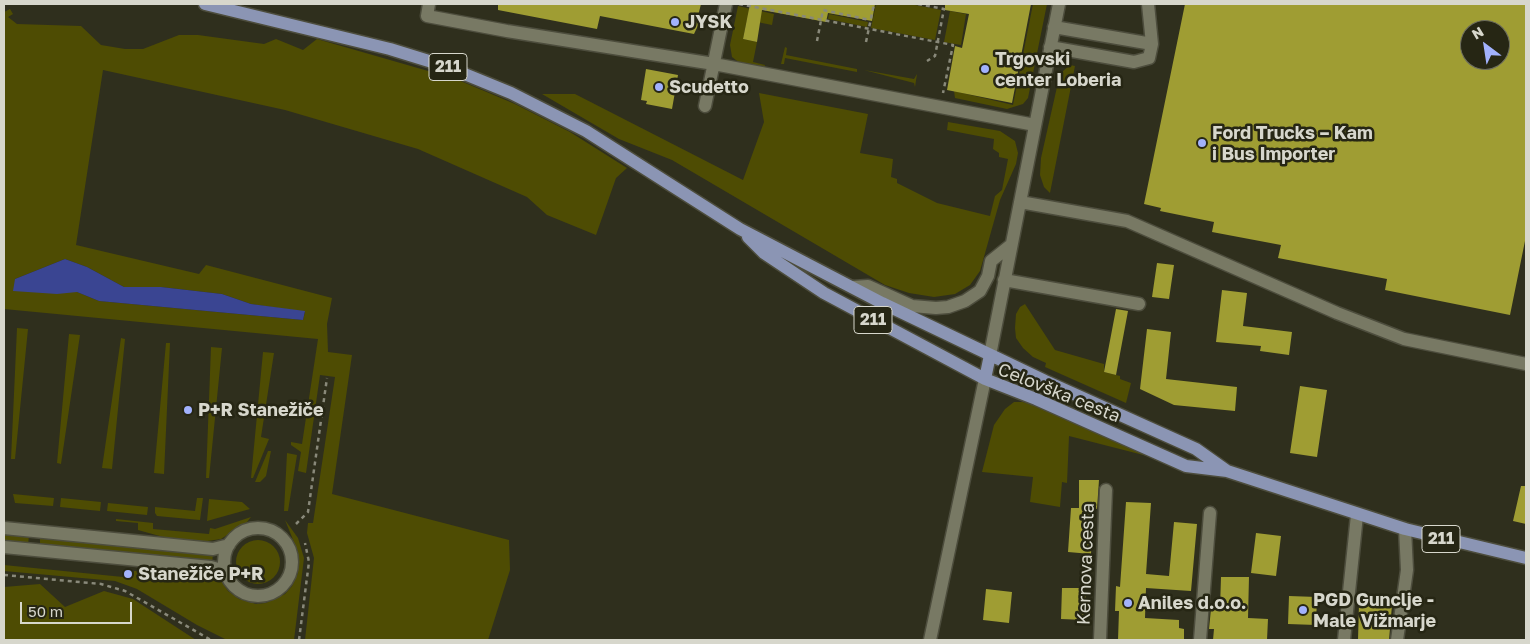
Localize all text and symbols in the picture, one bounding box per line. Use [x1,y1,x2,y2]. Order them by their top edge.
place label: JYSK [685,11,732,33]
marker: JYSK [669,16,681,28]
north arrow [1460,20,1510,70]
text: N [1469,23,1486,43]
place label: Trgovski center Loberia [995,48,1121,90]
road number: 211 [429,54,467,80]
marker: Trgovski center Loberia [979,63,991,75]
place label: Scudetto [669,76,749,98]
marker: Scudetto [653,81,665,93]
place label: Ford Trucks – Kam i Bus Importer [1212,122,1373,164]
marker: Ford Trucks – Kam i Bus Importer [1196,137,1208,149]
road number: 211 [854,306,892,334]
street label: Celovška cesta [995,359,1123,427]
place label: P+R Stanežiče [198,399,324,421]
marker: P+R Stanežiče [182,404,194,416]
street label: Kernova cesta [1073,502,1099,626]
road number: 211 [1422,526,1460,552]
place label: Stanežiče P+R [138,563,264,585]
marker: Stanežiče P+R [122,568,134,580]
place label: PGD Gunclje - Male Vižmarje [1313,589,1436,632]
scale bar [22,592,135,624]
place label: Aniles d.o.o. [1138,592,1246,614]
marker: Aniles d.o.o. [1122,597,1134,609]
text: 50 m [28,602,63,620]
marker: PGD Gunclje - Male Vižmarje [1297,604,1309,616]

